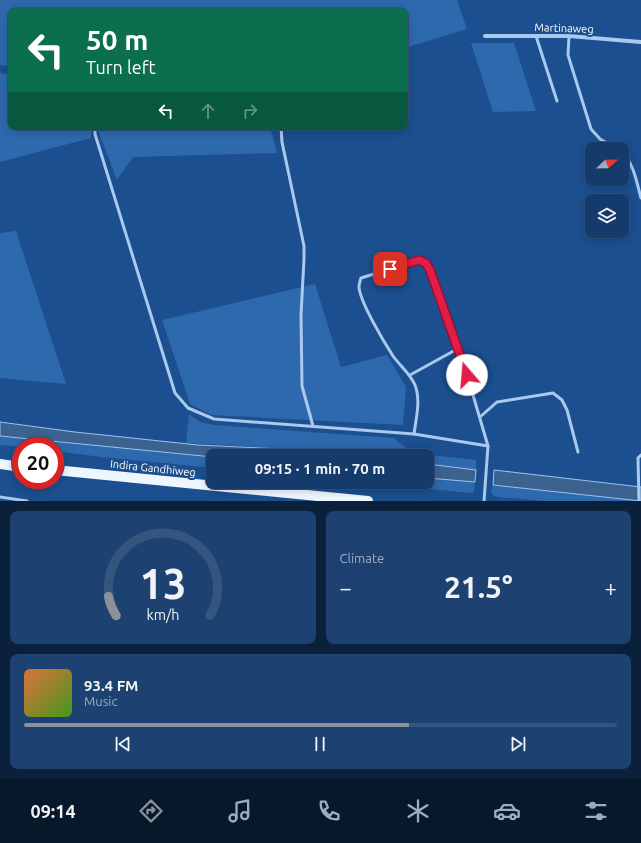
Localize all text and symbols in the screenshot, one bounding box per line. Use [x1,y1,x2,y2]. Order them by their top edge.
street label: Martinaweg [534,21,594,35]
icon: left [20,24,72,76]
text: 50 m [86,24,148,55]
text: Turn left [86,57,156,77]
icon: left [155,100,177,122]
icon: ahead [197,100,219,122]
icon: right [239,100,261,122]
north arrow [585,142,629,186]
map controls [585,142,629,238]
button: layers [585,194,629,238]
pin [373,252,407,286]
icon: arrive [379,258,401,280]
position arrow [446,354,488,396]
speed limit sign: 20 [12,437,64,489]
street label: Indira Gandhiweg [110,458,196,478]
text: 09:15 · 1 min · 70 m [255,460,385,477]
text: Climate [340,551,384,565]
text: 13 [139,559,186,606]
text: 21.5° [444,570,513,604]
text: − [340,575,352,600]
text: + [605,575,617,600]
text: km/h [146,606,179,622]
text: 93.4 FM [84,677,138,694]
text: Music [84,694,118,708]
icon: previous [112,733,134,755]
icon: pause [309,733,331,755]
icon: next [507,733,529,755]
icon: directions [137,797,165,825]
icon: music [226,797,254,825]
icon: phone [315,797,343,825]
icon: climate [404,797,432,825]
icon: car [493,797,521,825]
icon: filters [582,797,610,825]
text: 09:14 [31,801,76,821]

